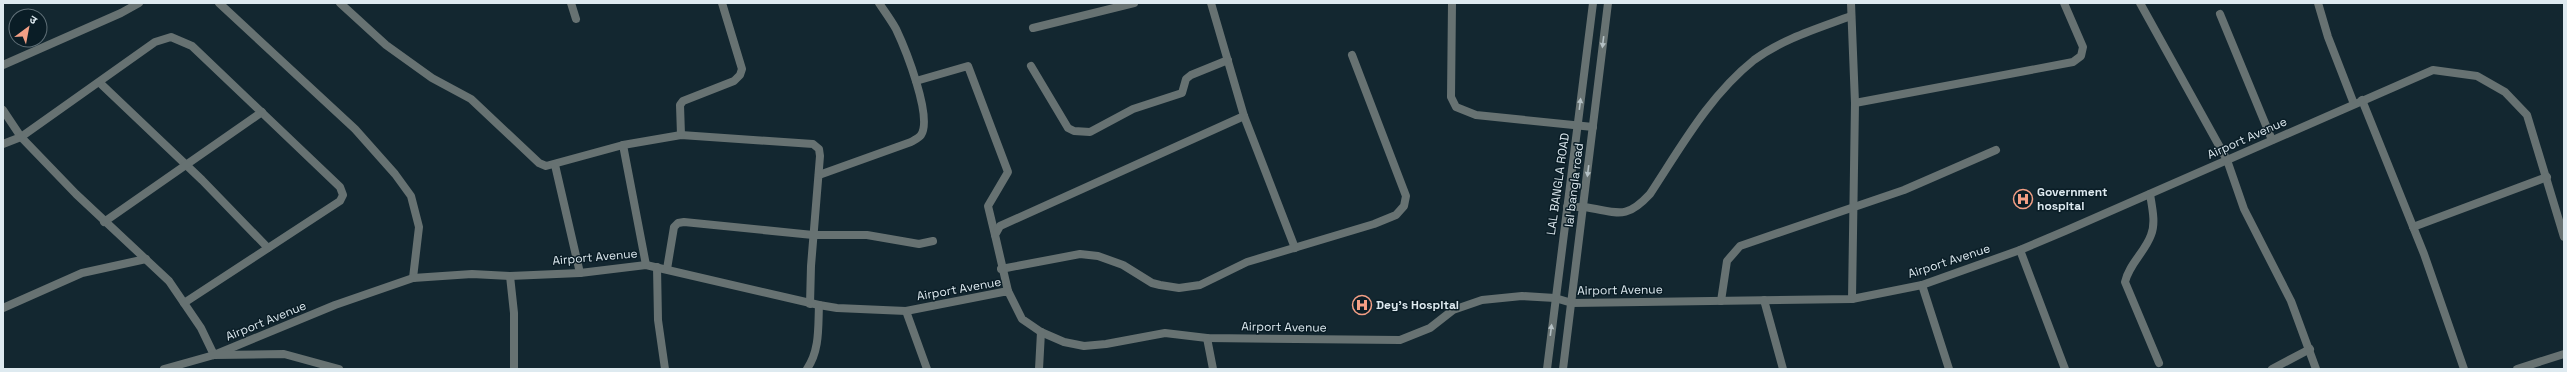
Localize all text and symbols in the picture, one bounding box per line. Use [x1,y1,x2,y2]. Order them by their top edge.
north arrow [8,8,48,48]
text: उ [27,12,40,27]
one-way arrow [1600,36,1606,48]
one-way arrow [1577,98,1583,110]
street label: Airport Avenue [2205,113,2289,163]
street label: LAL BANGLA ROAD [1543,132,1573,236]
street label: lal bangla road [1561,142,1587,228]
one-way arrow [1585,165,1591,177]
place label: Government hospital [2037,184,2107,214]
hospital icon: Government hospital [2012,188,2034,210]
street label: Airport Avenue [1906,240,1992,282]
street label: Airport Avenue [552,245,638,269]
street label: Airport Avenue [915,274,1003,304]
street label: Airport Avenue [1577,281,1663,299]
hospital icon: Dey's Hospital [1351,294,1373,316]
place label: Dey's Hospital [1376,297,1459,313]
street label: Airport Avenue [223,298,309,344]
street label: Airport Avenue [1241,318,1327,336]
one-way arrow [1548,324,1554,336]

